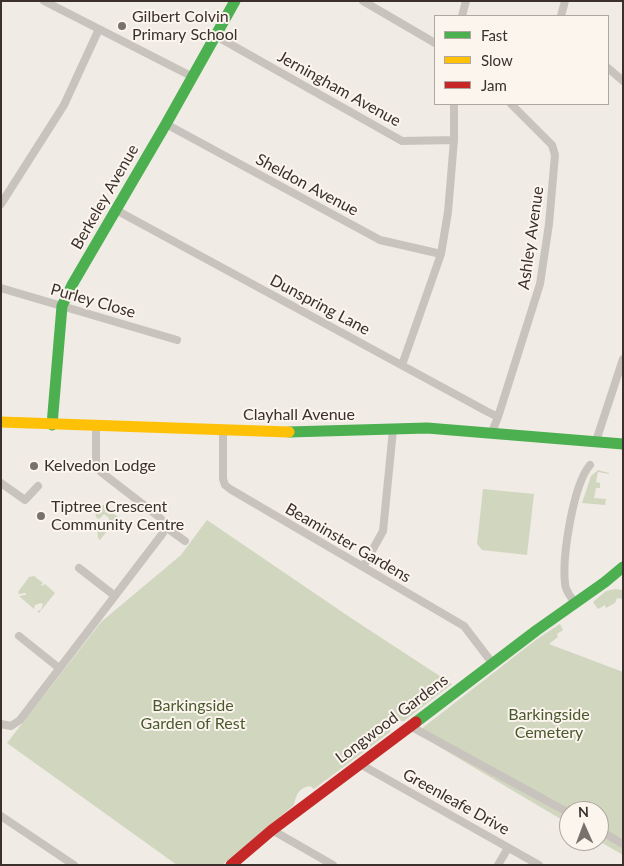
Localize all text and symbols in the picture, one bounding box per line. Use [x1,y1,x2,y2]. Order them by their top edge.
place label: Gilbert Colvin Primary School [132,7,238,45]
legend [434,15,609,105]
marker: Gilbert Colvin Primary School [116,20,128,32]
text: Fast [481,26,508,44]
street label: Jerningham Avenue [274,47,404,131]
text: Slow [481,51,513,69]
text: Jam [481,76,507,94]
street label: Berkeley Avenue [67,141,143,253]
street label: Sheldon Avenue [252,150,362,220]
street label: Ashley Avenue [514,185,548,291]
street label: Dunspring Lane [267,271,373,339]
street label: Purley Close [48,280,138,322]
street label: Clayhall Avenue [243,405,355,425]
place label: Kelvedon Lodge [44,456,156,476]
marker: Kelvedon Lodge [28,460,40,472]
place label: Tiptree Crescent Community Centre [51,497,184,535]
street label: Beaminster Gardens [282,499,414,587]
marker: Tiptree Crescent Community Centre [35,510,47,522]
street label: Longwood Gardens [332,670,452,768]
park label: Barkingside Garden of Rest [141,696,245,734]
park label: Barkingside Cemetery [508,705,590,743]
street label: Greenleafe Drive [399,765,513,839]
north arrow [559,801,609,851]
text: N [578,803,589,820]

